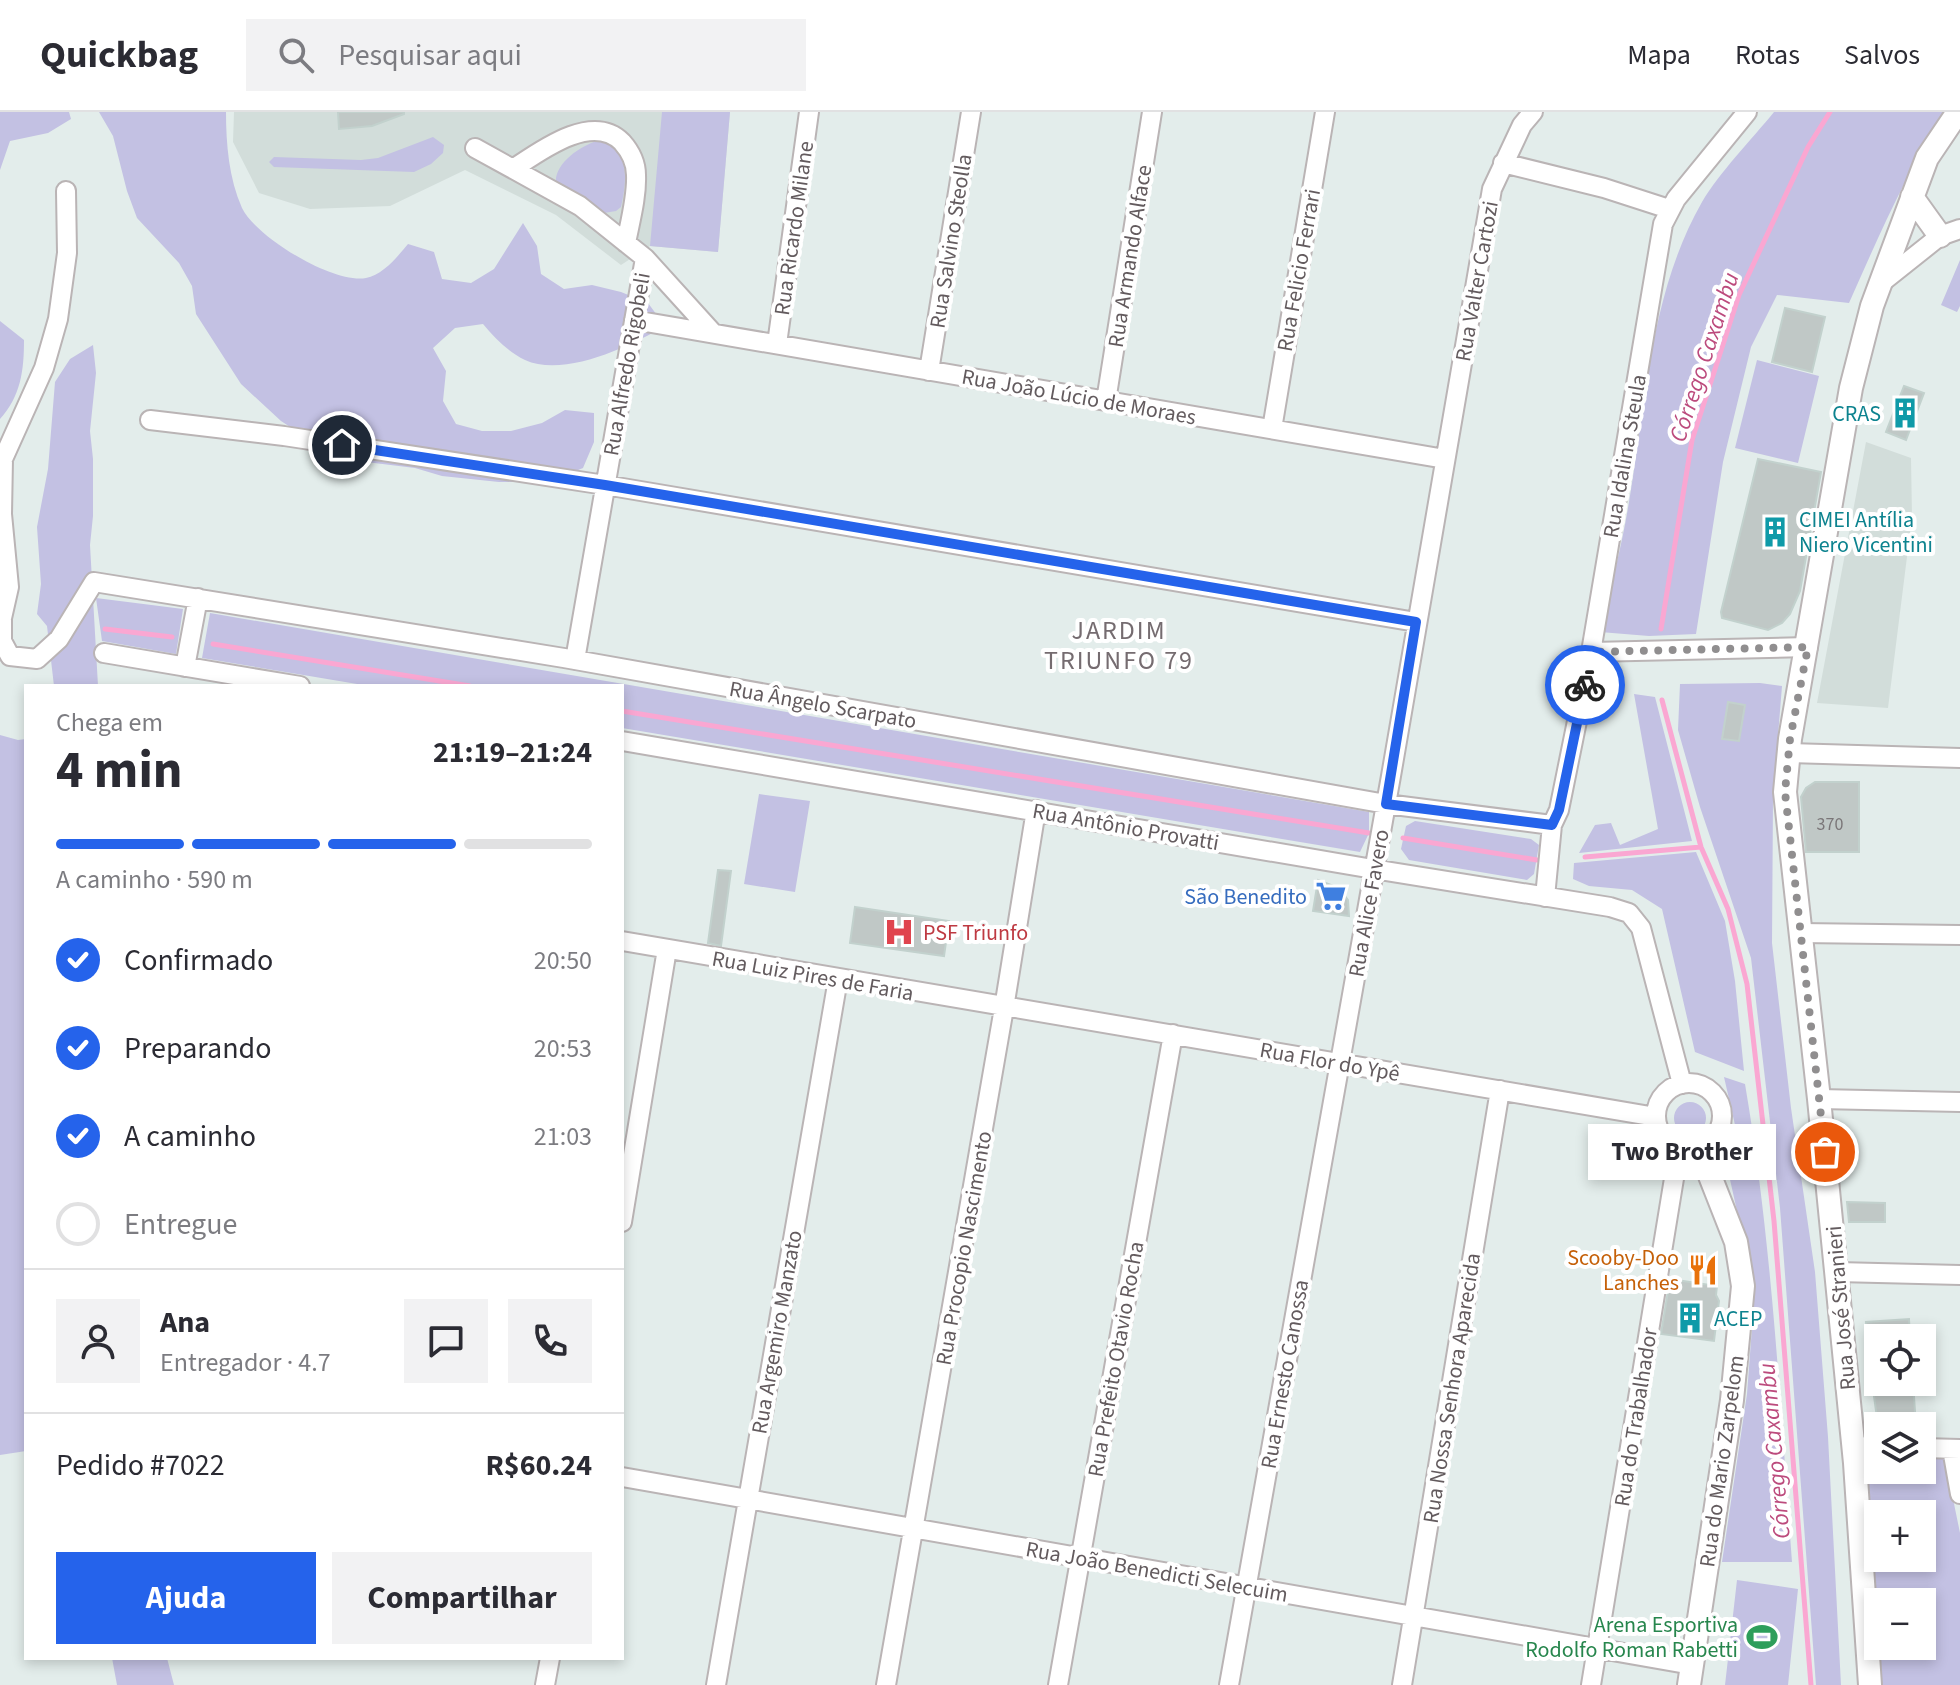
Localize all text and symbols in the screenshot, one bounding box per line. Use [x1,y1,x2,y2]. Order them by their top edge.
search box [246,19,806,91]
text: Quickbag [40,28,198,82]
icon: search [274,33,318,77]
text: Pesquisar aqui [338,34,522,77]
text: Mapa [1627,35,1691,75]
text: Rotas [1735,35,1800,75]
text: Salvos [1844,35,1920,75]
street label: Rua Ricardo Milane [766,139,822,317]
street label: Rua Salvino Steolla [921,152,981,331]
street label: Rua Armando Alface [1100,162,1160,350]
street label: Rua Felicio Ferrari [1269,186,1329,354]
street label: Rua Valter Cartozi [1447,198,1507,364]
water label: Córrego Caxambu [1661,268,1748,446]
street label: Rua Alfredo Rigobeli [595,270,659,458]
street label: Rua João Lúcio de Moraes [959,361,1199,433]
street label: Rua Idalina Steula [1595,372,1655,540]
building icon: CRAS [1888,396,1922,430]
place label: CRAS [1832,398,1881,430]
pin [308,411,376,479]
icon: home [320,423,364,467]
place label: CIMEI Antília Niero Vicentini [1799,504,1933,561]
building icon: CIMEI Antília Niero Vicentini [1758,515,1792,549]
district label: JARDIM TRIUNFO 79 [1044,612,1194,679]
courier [1545,645,1625,725]
icon: bike [1563,663,1607,707]
street label: Rua Ângelo Scarpato [727,673,919,737]
text: Chega em [56,704,163,741]
text: 21:19–21:24 [433,731,592,774]
text: 4 min [56,734,183,808]
street label: Rua Antônio Provatti [1030,795,1222,859]
house number: 370 [1817,812,1843,837]
street label: Rua Alice Favero [1340,827,1398,980]
text: A caminho · 590 m [56,861,253,898]
supermarket icon: São Benedito [1314,879,1348,913]
place label: São Benedito [1184,881,1307,913]
hospital icon: PSF Triunfo [882,915,916,949]
place label: PSF Triunfo [923,917,1028,949]
icon: check [56,938,100,982]
text: Confirmado [124,939,273,982]
text: 20:50 [534,942,592,979]
street label: Rua Luiz Pires de Faria [709,942,916,1009]
icon: check [56,1026,100,1070]
text: Preparando [124,1027,271,1070]
text: 20:53 [534,1030,592,1067]
street label: Rua Flor do Ypê [1257,1034,1402,1090]
icon: check [56,1114,100,1158]
text: A caminho [124,1115,256,1158]
text: 21:03 [534,1118,592,1155]
pin [1791,1118,1859,1186]
callout: Two Brother [1589,1124,1777,1180]
street label: Rua Procopio Nascimento [928,1128,1000,1368]
icon: bag [1803,1130,1847,1174]
text: Two Brother [1611,1133,1753,1170]
text: Entregue [124,1203,237,1246]
street label: Rua José Stranieri [1818,1224,1864,1392]
street label: Rua Argemiro Manzato [743,1228,811,1437]
street label: Rua Prefeito Otavio Rocha [1080,1239,1152,1479]
place label: Scooby-Doo Lanches [1567,1242,1679,1299]
street label: Rua Nossa Senhora Aparecida [1415,1251,1489,1526]
restaurant icon: Scooby-Doo Lanches [1686,1253,1720,1287]
street label: Rua Ernesto Canossa [1253,1277,1317,1471]
button: person [56,1299,140,1383]
button: chat [404,1299,488,1383]
button: phone [508,1299,592,1383]
text: Ana [160,1301,210,1344]
building icon: ACEP [1673,1301,1707,1335]
place label: ACEP [1714,1303,1762,1335]
map controls [1864,1324,1936,1660]
button: locate [1864,1324,1936,1396]
street label: Rua do Trabalhador [1606,1325,1666,1509]
text: Entregador · 4.7 [160,1344,331,1381]
street label: Rua do Mario Zarpelom [1691,1353,1753,1569]
water label: Córrego Caxambu [1749,1362,1800,1540]
button: layers [1864,1412,1936,1484]
text: Pedido #7022 [56,1444,225,1487]
text: R$60.24 [485,1444,592,1487]
button: + [1864,1500,1936,1572]
street label: Rua João Benedicti Selecuim [1023,1533,1291,1611]
button: Ajuda [56,1552,316,1644]
button: Compartilhar [332,1552,592,1644]
button: − [1864,1588,1936,1660]
place label: Arena Esportiva Rodolfo Roman Rabetti [1525,1609,1738,1666]
sports icon: Arena Esportiva Rodolfo Roman Rabetti [1745,1620,1779,1654]

